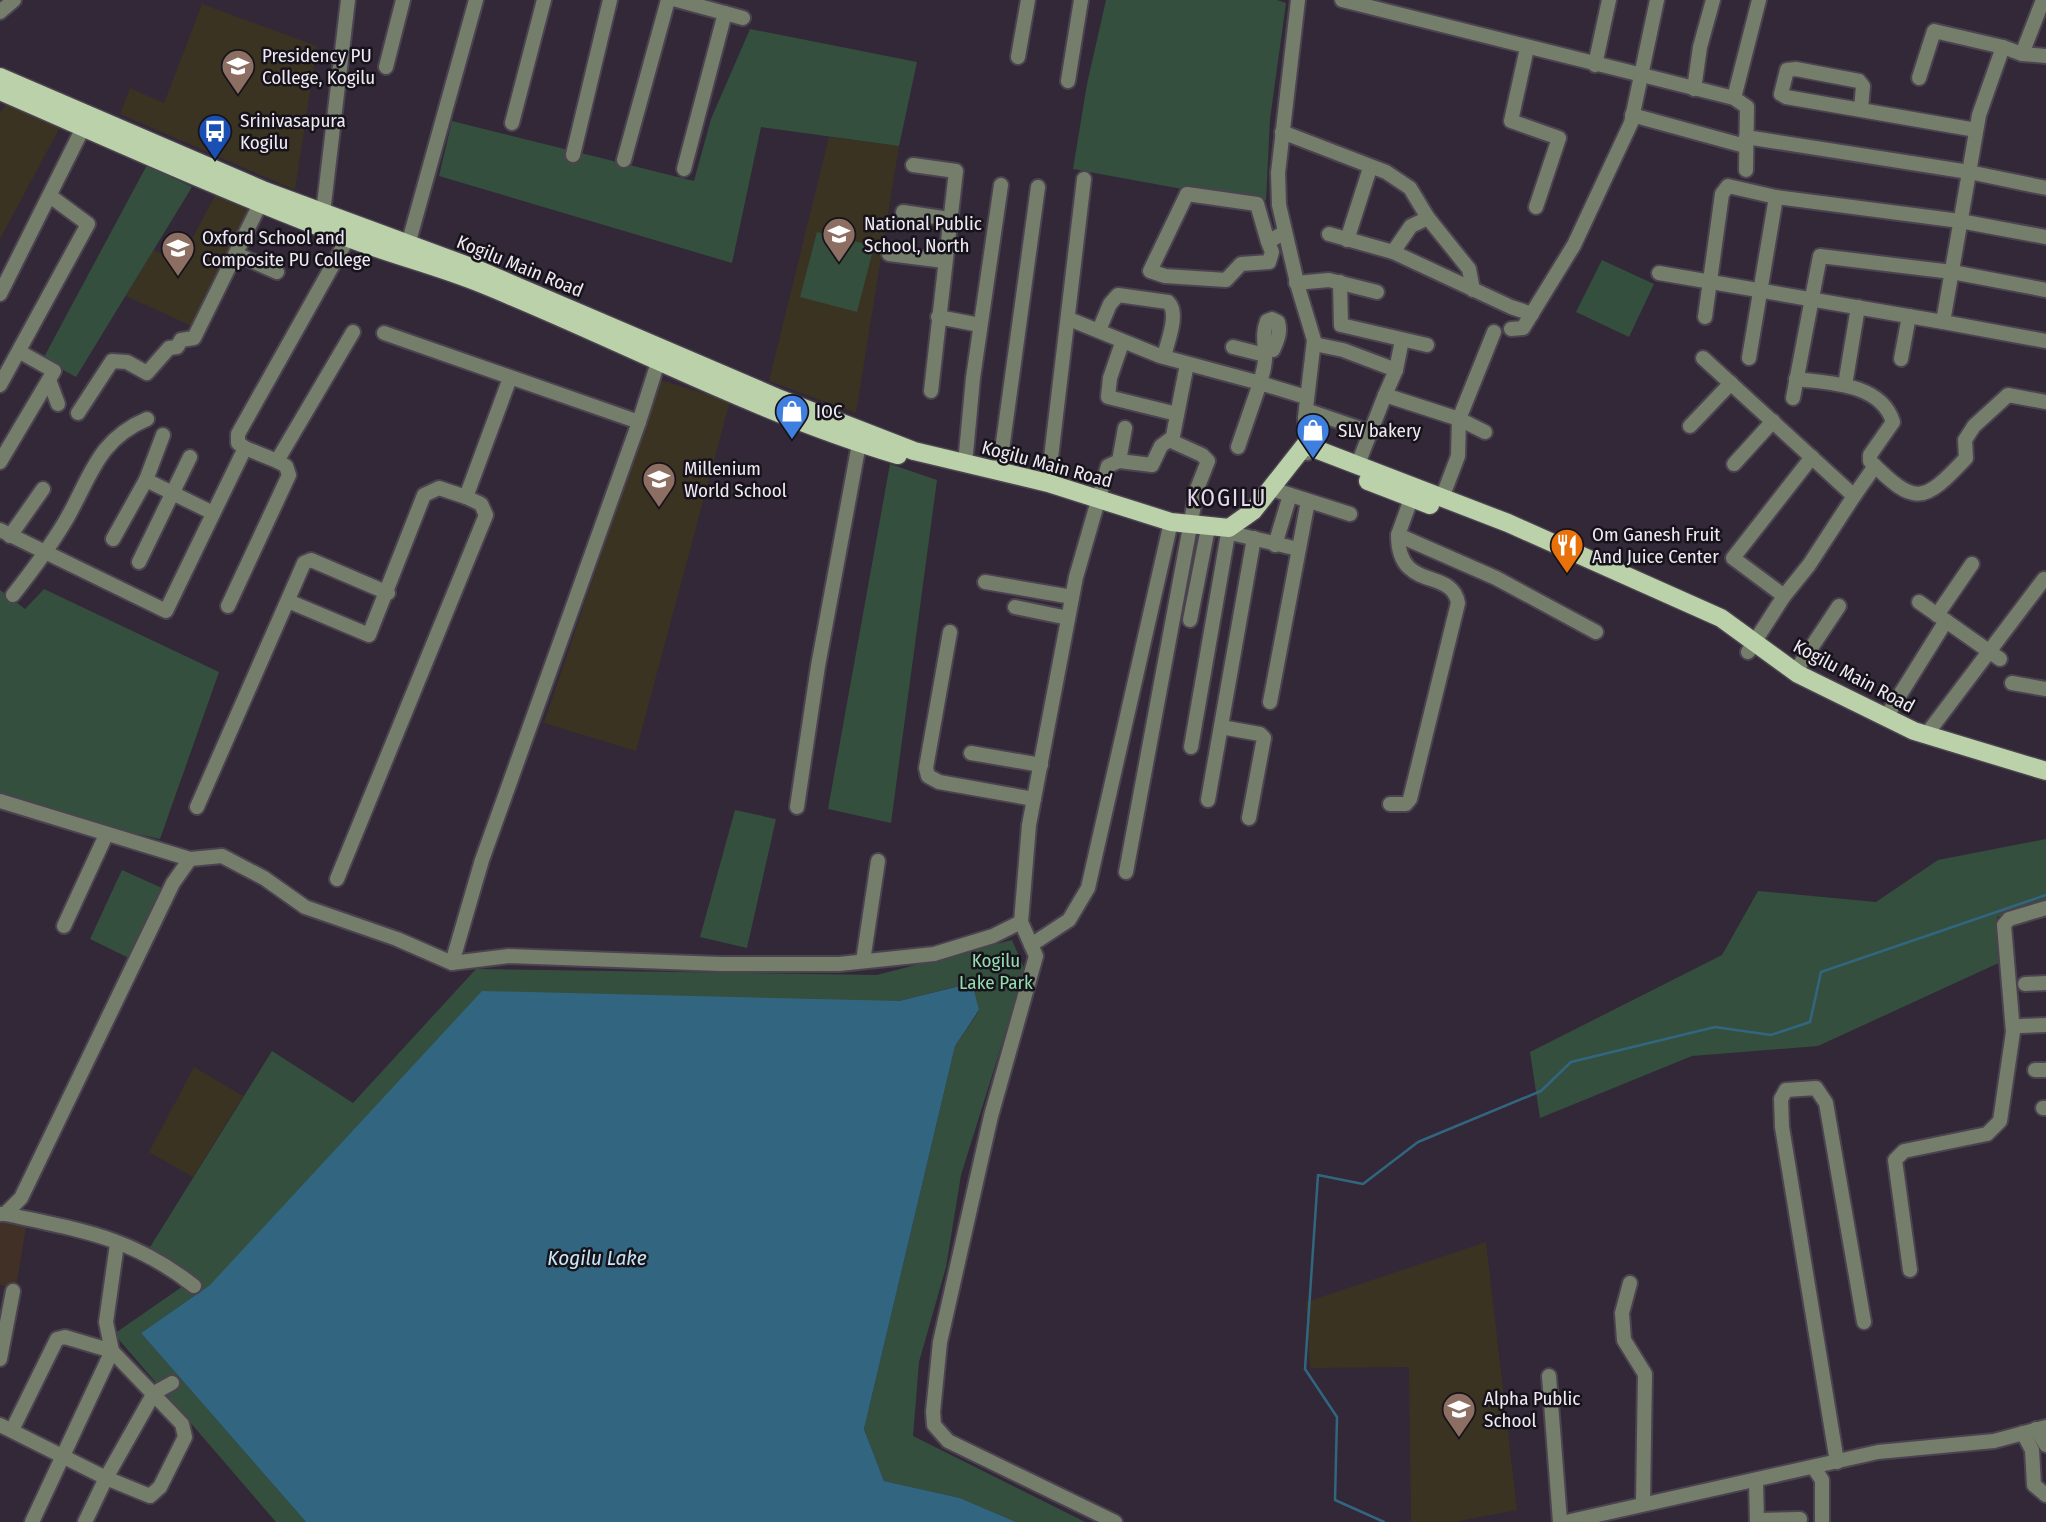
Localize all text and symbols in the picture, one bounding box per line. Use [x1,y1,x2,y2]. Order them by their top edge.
place label: Presidency PU College, Kogilu [262,44,375,89]
school or university icon: Presidency PU College, Kogilu [219,47,257,96]
place label: Srinivasapura Kogilu [240,109,346,154]
bus stop icon: Srinivasapura Kogilu [196,112,234,161]
place label: National Public School, North [864,212,982,257]
school or university icon: National Public School, North [820,215,858,264]
place label: Oxford School and Composite PU College [202,226,371,271]
school or university icon: Oxford School and Composite PU College [159,229,197,278]
street label: Kogilu Main Road [453,230,587,302]
shop icon: IOC [773,392,811,441]
place label: IOC [816,400,843,423]
shop icon: SLV bakery [1294,411,1332,460]
place label: SLV bakery [1338,419,1422,442]
street label: Kogilu Main Road [979,436,1115,492]
place label: Millenium World School [684,457,787,502]
school or university icon: Millenium World School [640,460,678,509]
district label: KOGILU [1187,484,1267,512]
place label: Om Ganesh Fruit And Juice Center [1592,523,1721,568]
restaurant icon: Om Ganesh Fruit And Juice Center [1548,526,1586,575]
street label: Kogilu Main Road [1789,634,1919,718]
park label: Kogilu Lake Park [959,949,1033,994]
water label: Kogilu Lake [547,1245,647,1271]
place label: Alpha Public School [1484,1387,1580,1432]
school or university icon: Alpha Public School [1440,1390,1478,1439]

